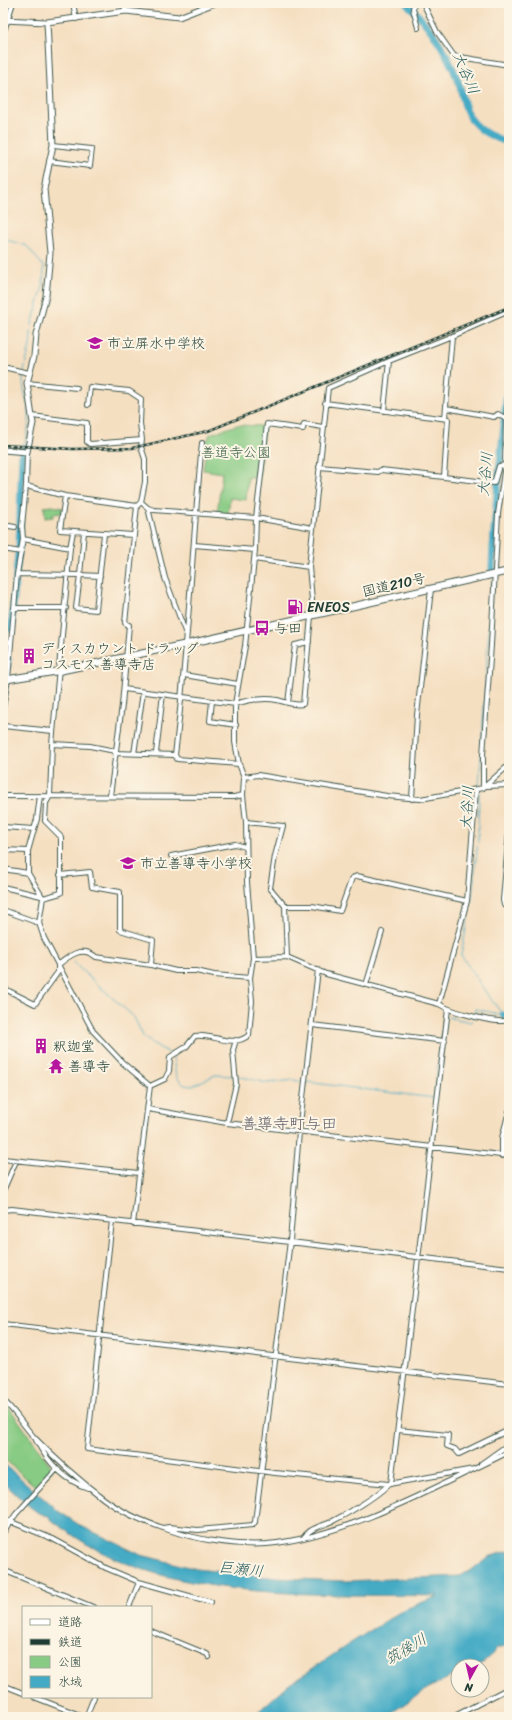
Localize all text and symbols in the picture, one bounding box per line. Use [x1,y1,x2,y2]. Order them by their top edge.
water label: 大谷川 [445,47,487,99]
place label: 市立屏水中学校 [107,331,205,356]
school or university icon: 市立屏水中学校 [86,334,104,352]
park label: 善道寺公園 [201,440,271,465]
water label: 大谷川 [470,450,500,498]
street label: 国道210号 [360,566,428,604]
place label: ENEOS [307,595,350,620]
fuel station icon: ENEOS [286,598,304,616]
place label: 与田 [274,616,302,641]
bus stop icon: 与田 [253,619,271,637]
place label: ディスカウント ドラッグ コスモス 善導寺店 [41,636,199,677]
building icon: ディスカウント ドラッグ コスモス 善導寺店 [20,647,38,665]
water label: 大谷川 [453,785,481,831]
place label: 市立善導寺小学校 [140,851,252,876]
school or university icon: 市立善導寺小学校 [119,854,137,872]
place label: 釈迦堂 [53,1034,95,1059]
building icon: 釈迦堂 [32,1037,50,1055]
place label: 善導寺 [68,1054,110,1079]
temple icon: 善導寺 [47,1057,65,1075]
district label: 善導寺町与田 [241,1109,337,1138]
water label: 巨瀬川 [217,1554,265,1584]
legend [22,1606,152,1698]
text: 道路 [58,1611,82,1633]
water label: 筑後川 [380,1626,432,1672]
text: 鉄道 [58,1631,82,1653]
text: 公園 [58,1651,82,1673]
north arrow [450,1658,490,1698]
text: 水域 [58,1671,82,1693]
text: N [463,1677,475,1697]

